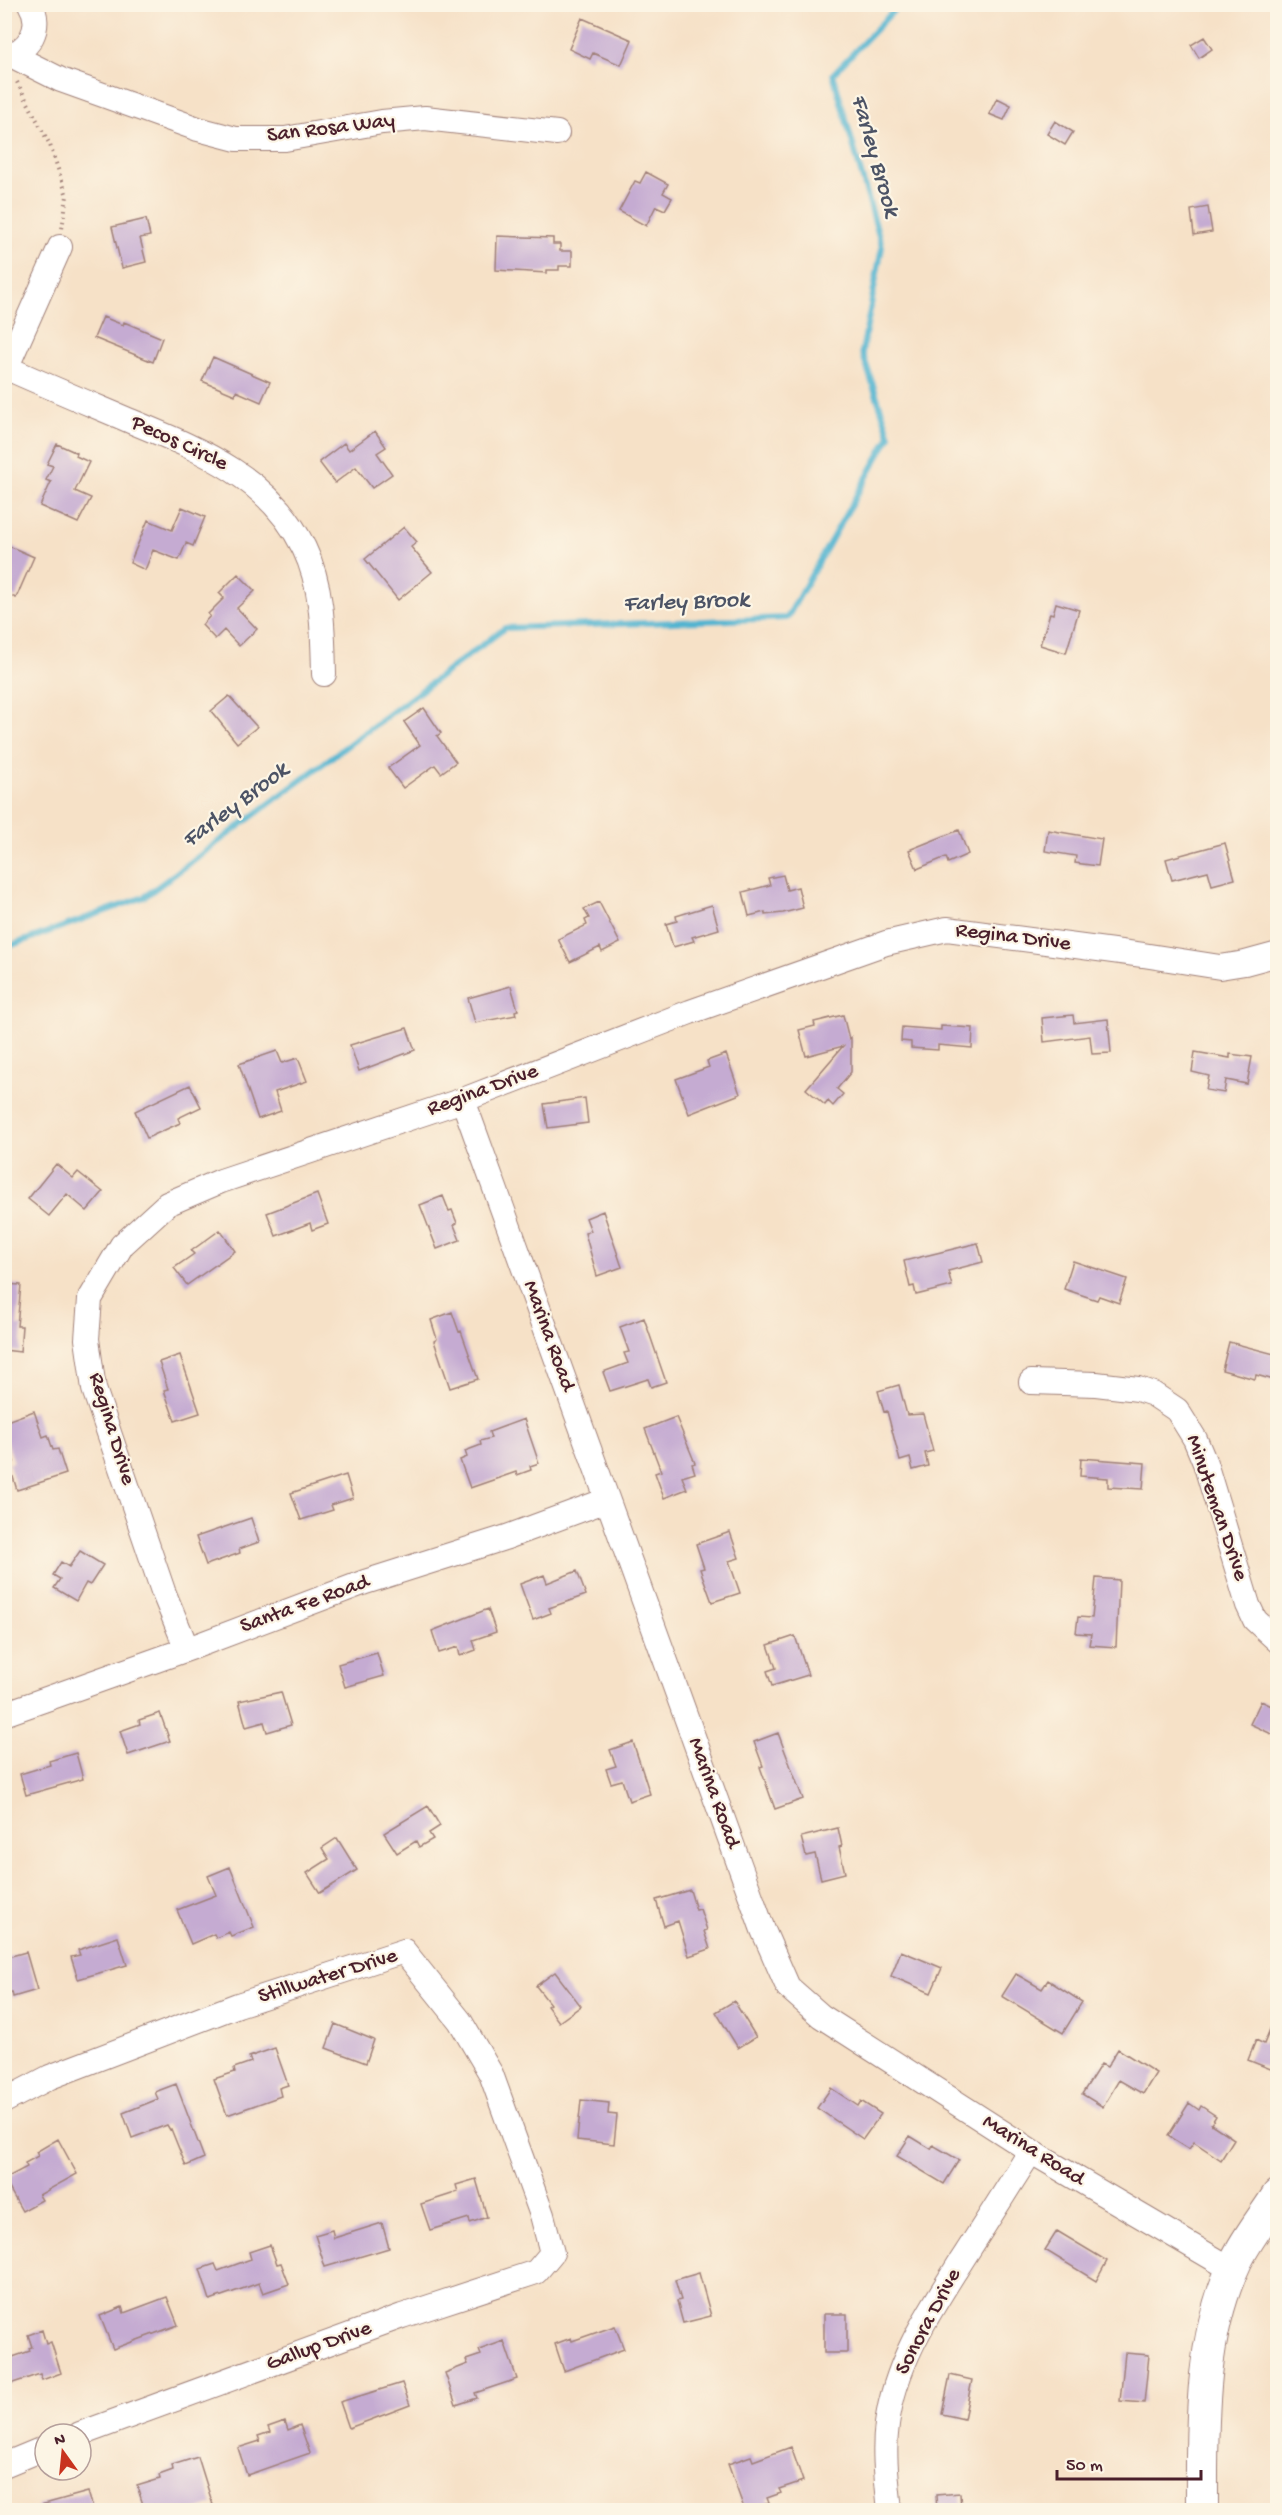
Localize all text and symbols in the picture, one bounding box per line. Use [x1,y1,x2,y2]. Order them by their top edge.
water label: Farley Brook [843,92,906,223]
street label: San Rosa Way [266,108,396,150]
street label: Pecos Circle [126,410,232,478]
water label: Farley Brook [623,586,752,620]
water label: Farley Brook [177,755,297,855]
street label: Regina Drive [954,918,1073,958]
street label: Regina Drive [424,1059,543,1123]
street label: Marina Road [516,1277,581,1397]
street label: Regina Drive [82,1370,141,1489]
street label: Minuteman Drive [1179,1432,1253,1585]
street label: Santa Fe Road [237,1569,375,1640]
street label: Marina Road [681,1734,746,1854]
street label: Stillwater Drive [255,1943,401,2011]
street label: Marina Road [977,2109,1091,2194]
street label: Sonora Drive [890,2264,968,2380]
street label: Gallup Drive [263,2316,376,2378]
north arrow [33,2422,93,2482]
text: N [53,2430,68,2451]
scale bar [1057,2443,1201,2481]
text: 50 m [1066,2456,1103,2477]

